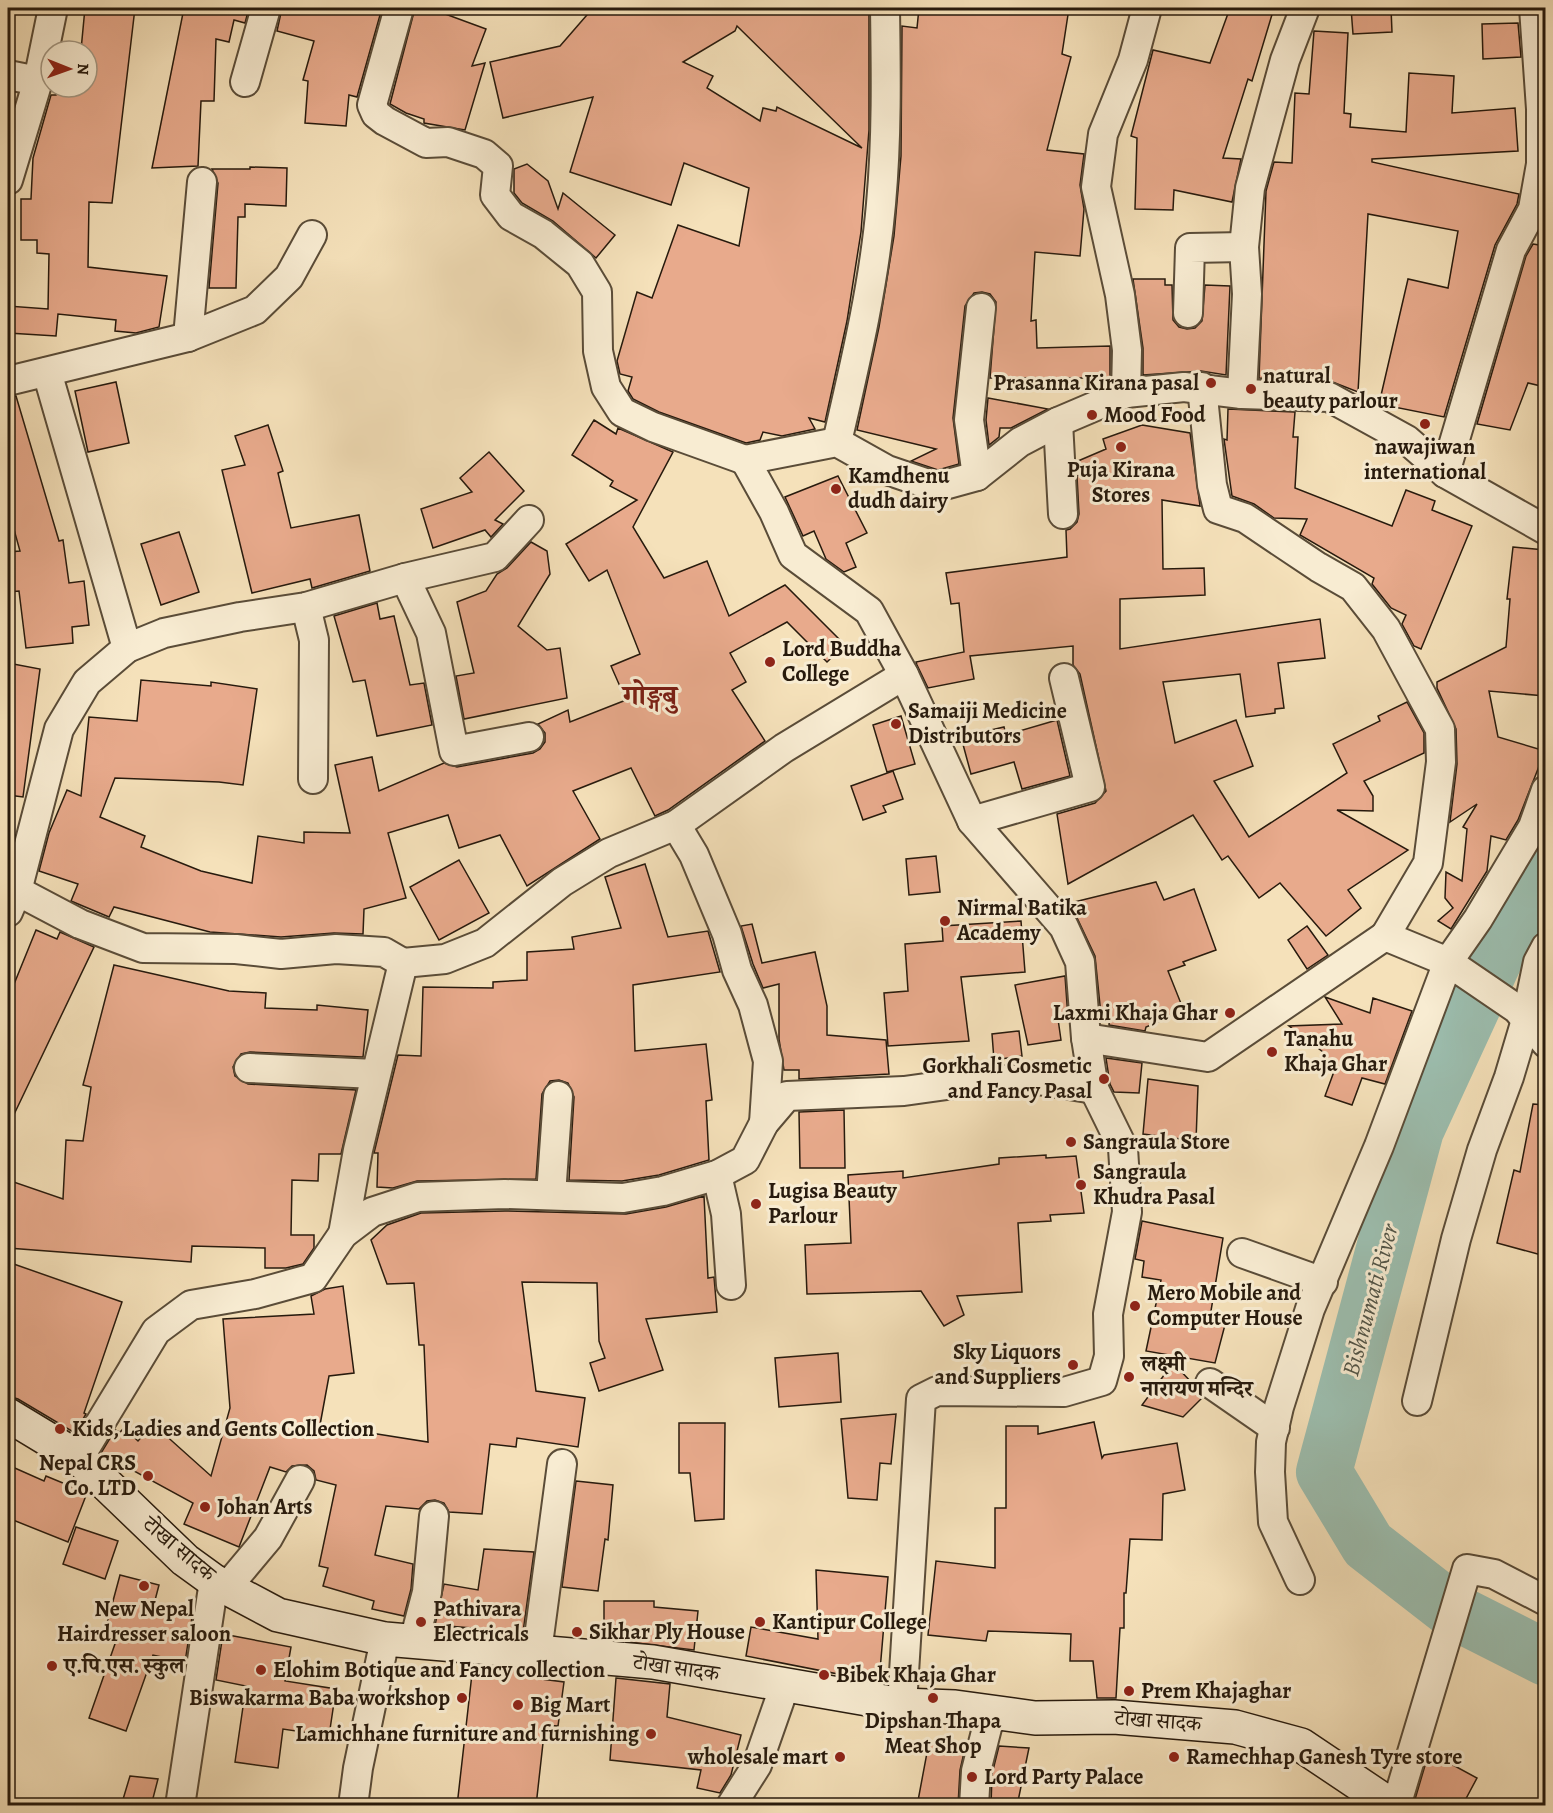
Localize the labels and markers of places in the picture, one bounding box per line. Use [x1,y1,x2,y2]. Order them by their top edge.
place label: natural beauty parlour [1262,361,1398,416]
place label: Prasanna Kirana pasal [993,368,1199,398]
marker: Prasanna Kirana pasal [1204,376,1218,390]
marker: natural beauty parlour [1244,382,1258,396]
place label: Mood Food [1104,400,1206,430]
marker: Mood Food [1085,408,1099,422]
marker: nawajiwan international [1418,417,1432,431]
place label: nawajiwan international [1364,432,1486,487]
marker: Puja Kirana Stores [1114,440,1128,454]
place label: Puja Kirana Stores [1067,455,1176,510]
place label: Kamdhenu dudh dairy [848,461,951,516]
marker: Kamdhenu dudh dairy [829,482,843,496]
place label: Lord Buddha College [782,634,902,689]
marker: Lord Buddha College [763,655,777,669]
place label: Samaiji Medicine Distributors [908,696,1067,751]
marker: Samaiji Medicine Distributors [889,717,903,731]
place label: Nirmal Batika Academy [956,893,1087,948]
marker: Nirmal Batika Academy [938,914,952,928]
place label: Laxmi Khaja Ghar [1053,998,1218,1028]
marker: Laxmi Khaja Ghar [1223,1006,1237,1020]
place label: Tanahu Khaja Ghar [1284,1024,1387,1079]
marker: Tanahu Khaja Ghar [1265,1045,1279,1059]
place label: Gorkhali Cosmetic and Fancy Pasal [922,1051,1092,1106]
marker: Gorkhali Cosmetic and Fancy Pasal [1097,1072,1111,1086]
place label: Sangraula Store [1083,1127,1230,1157]
marker: Sangraula Store [1064,1135,1078,1149]
place label: Sangraula Khudra Pasal [1093,1157,1215,1212]
place label: Lugisa Beauty Parlour [768,1176,898,1231]
marker: Sangraula Khudra Pasal [1074,1178,1088,1192]
marker: Lugisa Beauty Parlour [749,1197,763,1211]
place label: Mero Mobile and Computer House [1147,1278,1303,1333]
marker: Mero Mobile and Computer House [1128,1299,1142,1313]
place label: Sky Liquors and Suppliers [934,1337,1061,1392]
place label: लक्ष्मी नारायण मन्दिर [1139,1349,1255,1404]
marker: Sky Liquors and Suppliers [1066,1358,1080,1372]
marker: लक्ष्मी नारायण मन्दिर [1122,1370,1136,1384]
place label: Kids, Ladies and Gents Collection [72,1414,374,1444]
marker: Kids, Ladies and Gents Collection [53,1422,67,1436]
place label: Nepal CRS Co. LTD [39,1448,136,1503]
marker: Nepal CRS Co. LTD [141,1469,155,1483]
place label: Johan Arts [217,1492,312,1522]
marker: Johan Arts [198,1500,212,1514]
marker: New Nepal Hairdresser saloon [137,1579,151,1593]
place label: New Nepal Hairdresser saloon [57,1594,231,1649]
place label: Pathivara Electricals [433,1594,529,1649]
place label: Kantipur College [772,1607,927,1637]
marker: Pathivara Electricals [414,1615,428,1629]
marker: Kantipur College [753,1615,767,1629]
place label: Sikhar Ply House [589,1617,745,1647]
marker: Sikhar Ply House [570,1625,584,1639]
place label: ए.पि.एस. स्कुल [62,1651,186,1681]
place label: Elohim Botique and Fancy collection [273,1655,605,1685]
marker: ए.पि.एस. स्कुल [45,1659,59,1673]
place label: Bibek Khaja Ghar [836,1660,996,1690]
marker: Elohim Botique and Fancy collection [254,1663,268,1677]
marker: Bibek Khaja Ghar [817,1668,831,1682]
place label: Prem Khajaghar [1141,1676,1291,1706]
place label: Biswakarma Baba workshop [189,1683,450,1713]
marker: Prem Khajaghar [1122,1684,1136,1698]
place label: Big Mart [530,1690,611,1720]
marker: Biswakarma Baba workshop [455,1691,469,1705]
marker: Dipshan Thapa Meat Shop [926,1691,940,1705]
marker: Big Mart [511,1698,525,1712]
place label: Dipshan Thapa Meat Shop [865,1706,1002,1761]
place label: Lamichhane furniture and furnishing [295,1719,640,1749]
marker: Lamichhane furniture and furnishing [644,1727,658,1741]
place label: wholesale mart [687,1742,829,1772]
place label: Ramechhap Ganesh Tyre store [1186,1742,1462,1772]
marker: wholesale mart [833,1750,847,1764]
marker: Ramechhap Ganesh Tyre store [1167,1750,1181,1764]
place label: Lord Party Palace [984,1762,1143,1792]
marker: Lord Party Palace [965,1770,979,1784]

